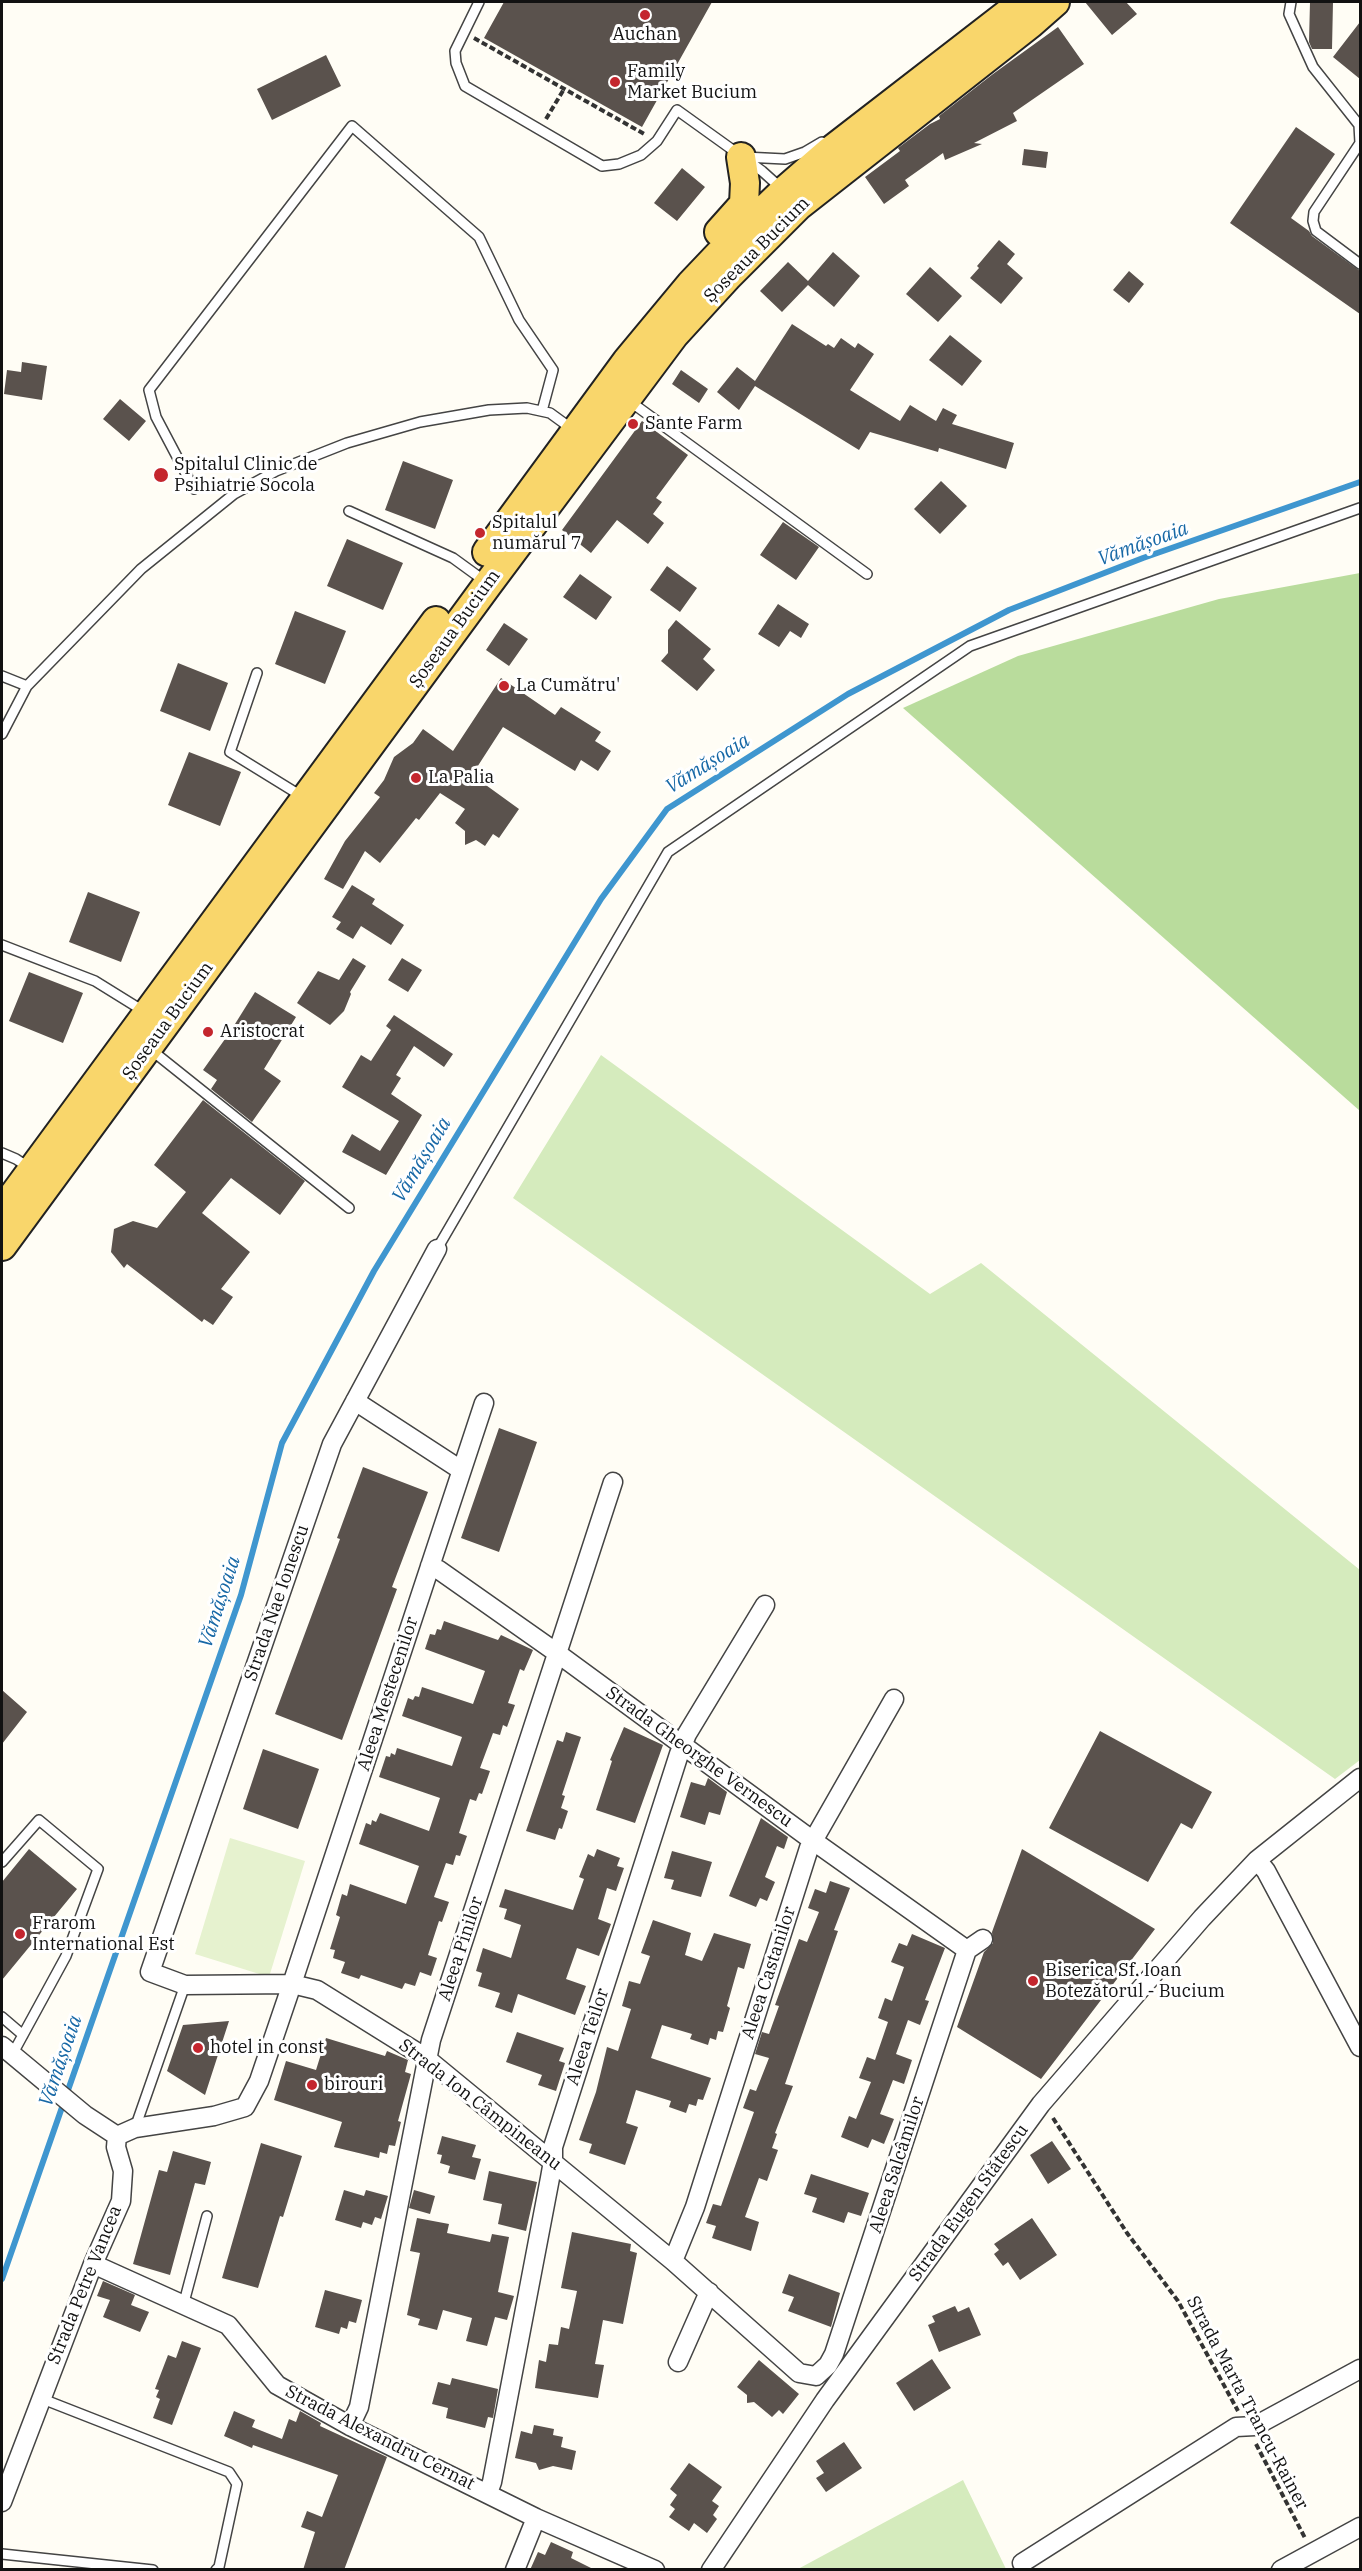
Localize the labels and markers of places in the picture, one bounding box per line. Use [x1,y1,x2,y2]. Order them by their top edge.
marker: Auchan [638,8,652,22]
place label: Auchan [613,24,677,46]
place label: Family Market Bucium [627,61,757,104]
marker: Family Market Bucium [608,75,622,89]
place label: Sante Farm [645,413,743,435]
marker: Sante Farm [626,417,640,431]
place label: Spitalul Clinic de Psihiatrie Socola [174,454,317,496]
marker: Spitalul Clinic de Psihiatrie Socola [152,466,170,484]
place label: Spitalul numărul 7 [492,512,581,554]
marker: Spitalul numărul 7 [473,526,487,540]
place label: La Cumătru' [516,675,620,697]
marker: La Cumătru' [497,679,511,693]
place label: La Palia [428,767,494,789]
marker: La Palia [409,771,423,785]
place label: Aristocrat [220,1021,305,1043]
marker: Aristocrat [201,1025,215,1039]
place label: Frarom International Est [32,1913,174,1956]
marker: Frarom International Est [13,1927,27,1941]
place label: Biserica Sf. Ioan Botezătorul - Bucium [1045,1960,1225,2002]
marker: Biserica Sf. Ioan Botezătorul - Bucium [1026,1974,1040,1988]
place label: hotel in const [210,2037,324,2059]
marker: hotel in const [191,2041,205,2055]
place label: birouri [324,2074,383,2096]
marker: birouri [305,2078,319,2092]

